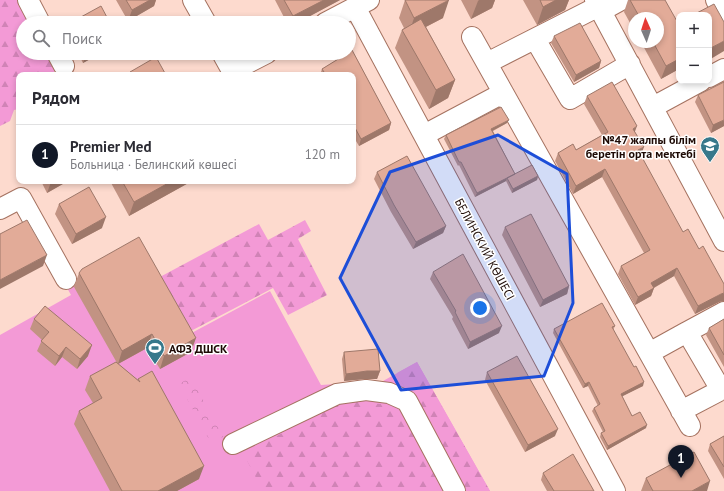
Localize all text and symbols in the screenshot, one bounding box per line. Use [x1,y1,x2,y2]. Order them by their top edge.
north arrow [628,12,664,48]
map controls [676,12,712,84]
button: + [676,12,712,48]
search box [16,16,356,60]
icon: search [30,27,52,49]
text: Поиск [62,29,102,48]
button: − [676,48,712,84]
text: Рядом [32,87,80,109]
place label: №47 жалпы білім беретін орта мектебі [586,132,696,161]
school or university icon: №47 жалпы білім беретін орта мектебі [699,135,721,163]
text: Premier Med [70,137,152,156]
text: 1 [41,146,49,163]
text: 120 m [305,146,340,163]
text: Больница · Белинский көшесі [70,156,237,173]
street label: БЕЛИНСКИЙ КӨШЕСІ [452,196,518,302]
your location [470,298,490,318]
sports icon: АФЗ ДШСК [144,337,166,365]
place label: АФЗ ДШСК [169,341,228,356]
pin: 1 [668,445,694,478]

